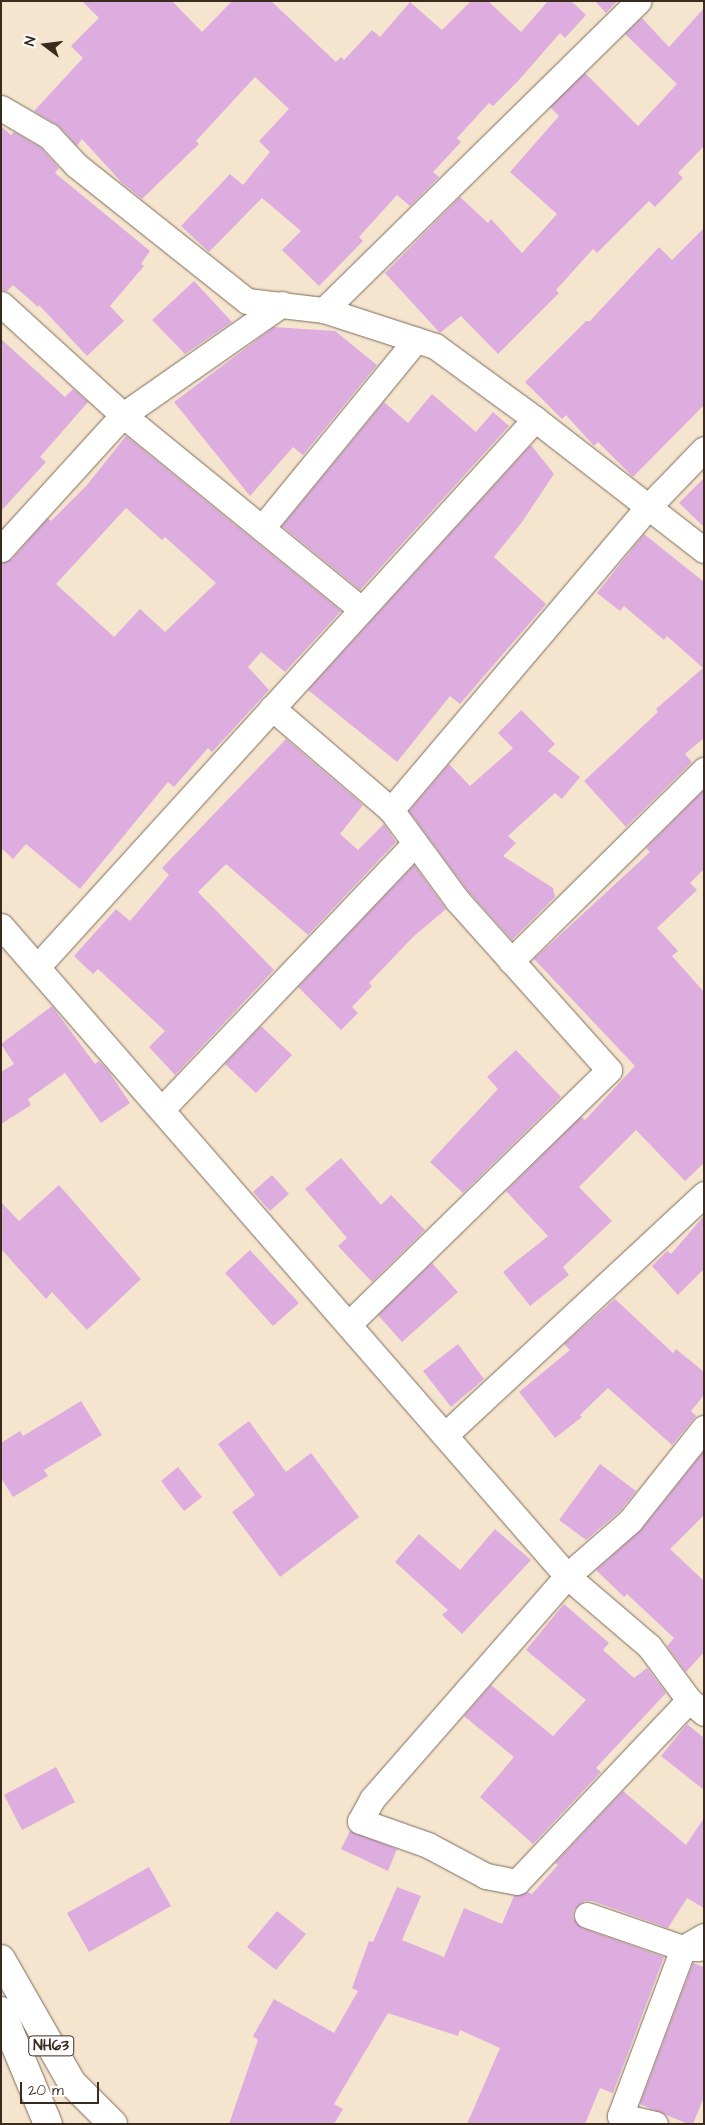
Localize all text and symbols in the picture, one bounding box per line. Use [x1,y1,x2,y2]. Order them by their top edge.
north arrow [20,20,70,70]
text: N [20,34,41,48]
road number: NH63 [27,2034,75,2058]
scale bar [22,2072,101,2104]
text: 20 m [28,2080,64,2101]

